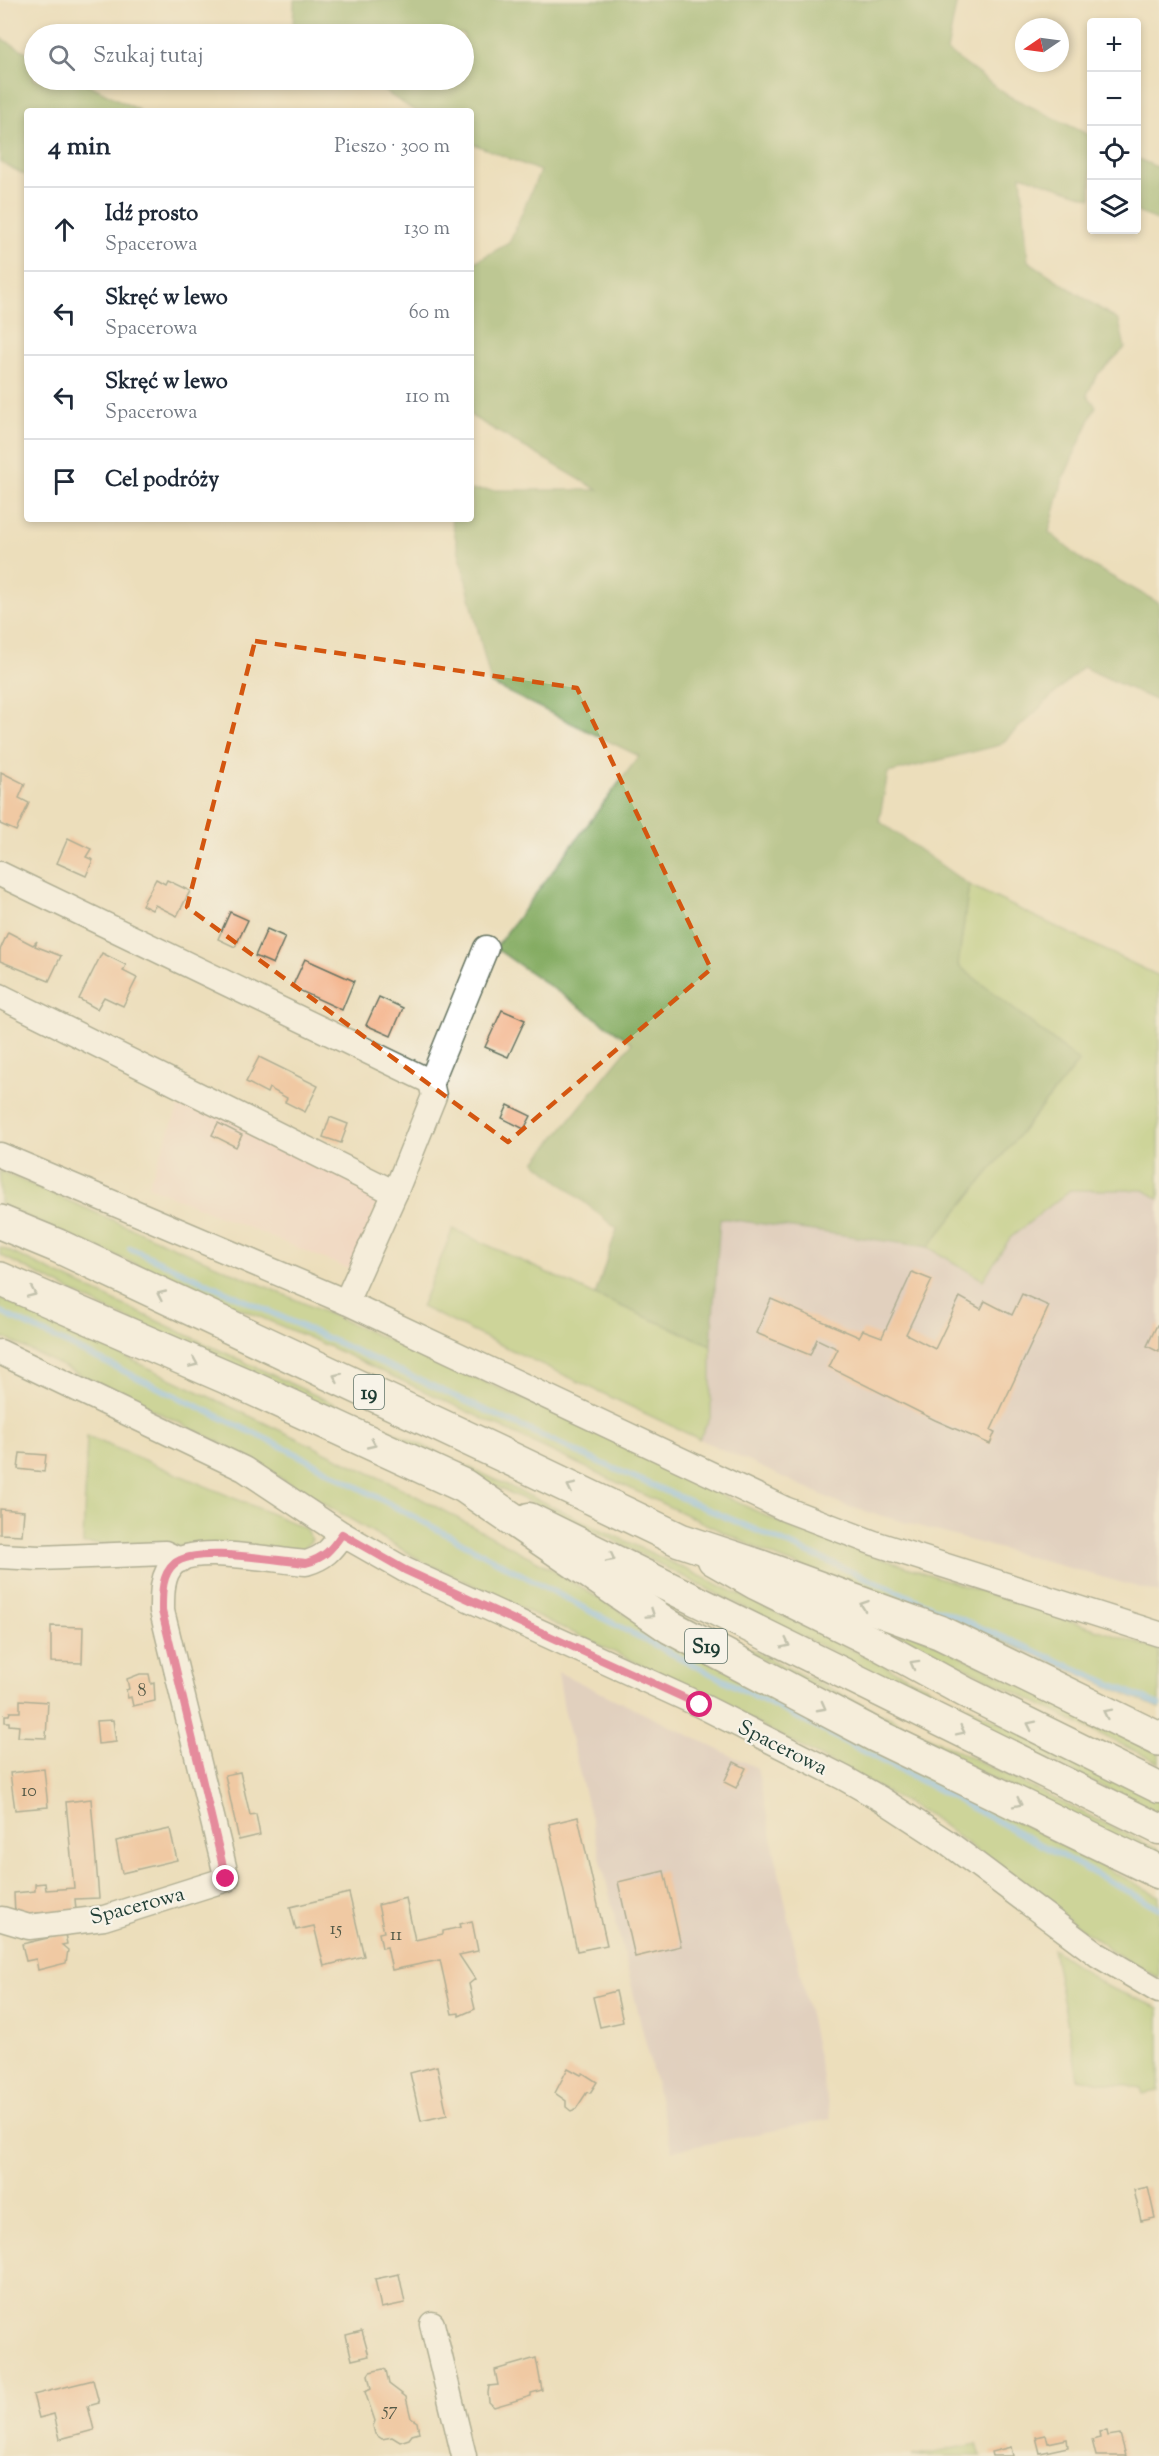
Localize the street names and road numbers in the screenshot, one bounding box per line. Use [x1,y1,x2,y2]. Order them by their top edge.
road number: 19 [354,1375,384,1409]
road number: S19 [685,1629,727,1663]
street label: Spacerowa [732,1713,832,1784]
street label: Spacerowa [87,1880,189,1934]

